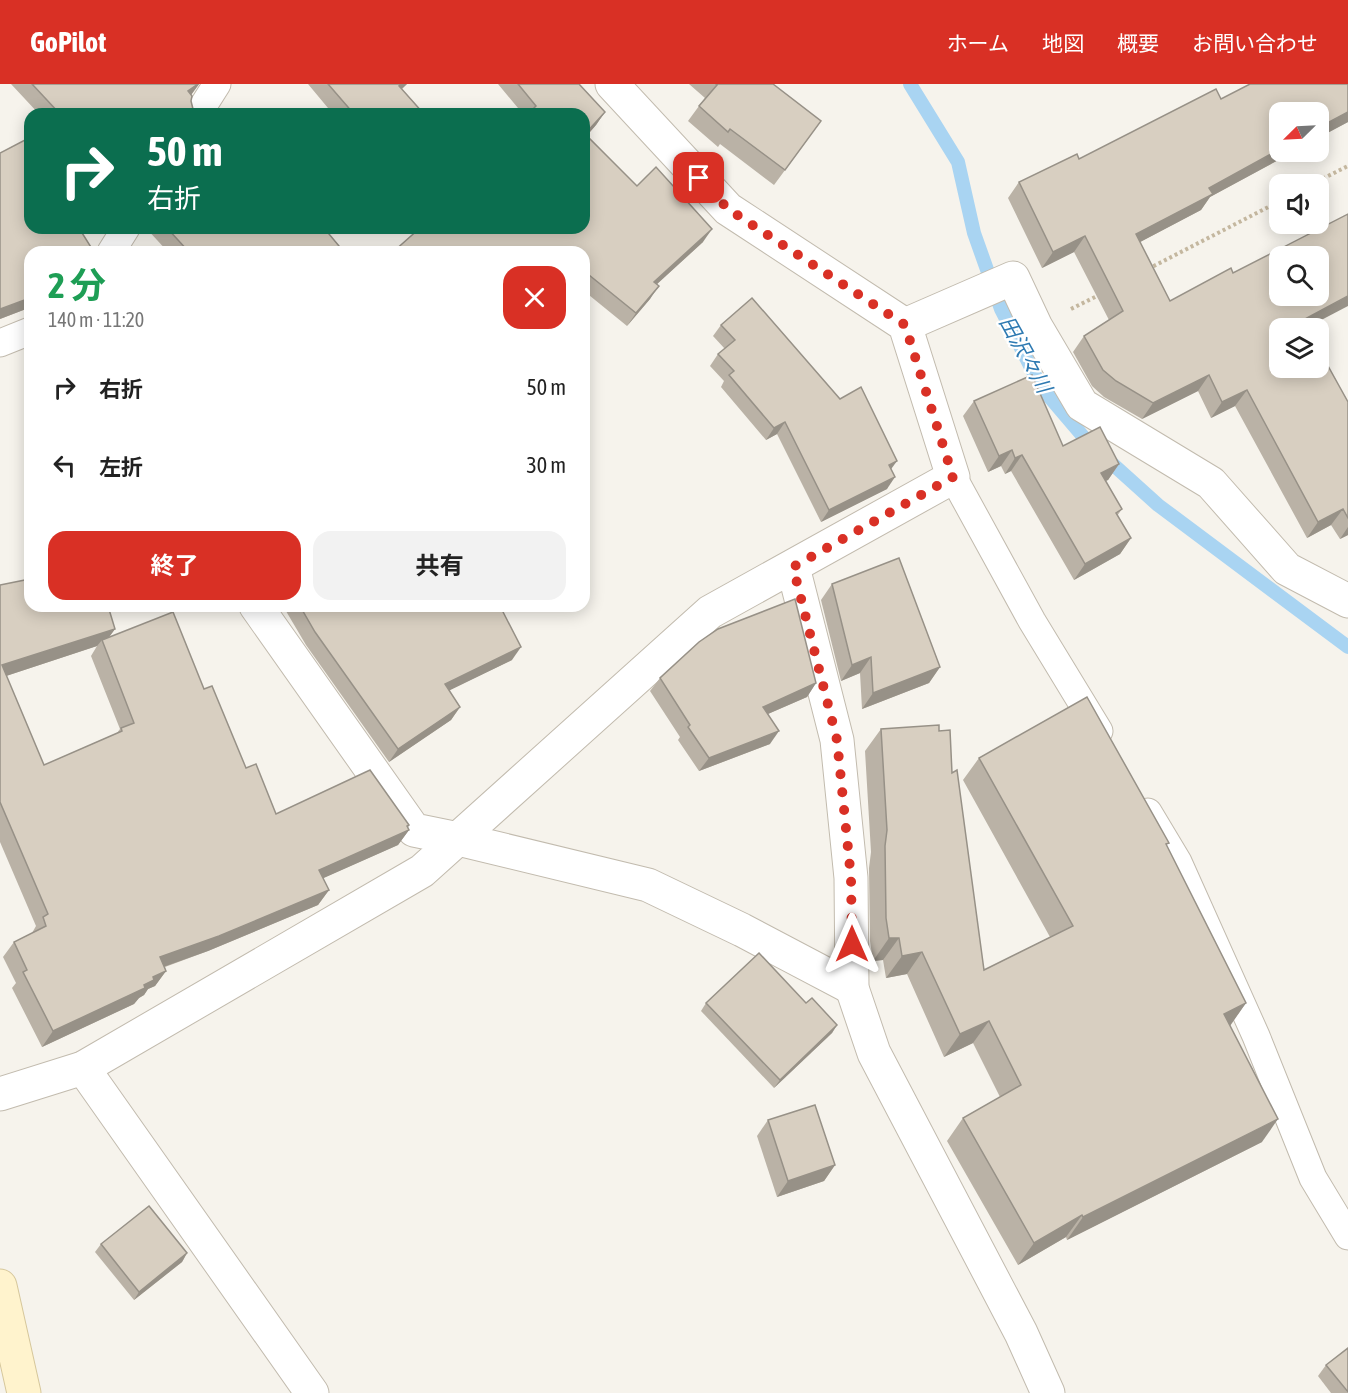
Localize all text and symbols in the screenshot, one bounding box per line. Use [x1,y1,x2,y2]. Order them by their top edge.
text: GoPilot [30,26,106,58]
text: ホーム [947,31,1009,55]
text: 地図 [1042,31,1084,55]
text: 概要 [1117,31,1159,55]
text: お問い合わせ [1192,31,1318,55]
north arrow [1269,102,1329,162]
map controls [1269,102,1329,378]
text: 50 m [147,127,222,175]
icon: right [48,132,126,210]
pin [673,152,724,203]
icon: arrive [682,161,715,194]
button: sound [1269,174,1329,234]
text: 右折 [147,183,201,214]
button: search [1269,246,1329,306]
text: 2 分 [48,264,106,306]
button: close [503,266,566,329]
text: 140 m · 11:20 [48,308,144,331]
water label: 田沢々川 [995,311,1058,398]
button: layers [1269,318,1329,378]
icon: right [48,371,81,404]
text: 50 m [526,374,566,400]
text: 右折 [99,376,143,402]
icon: left [48,449,81,482]
text: 30 m [526,452,566,478]
text: 左折 [99,454,143,480]
button: 終了 [48,531,301,600]
button: 共有 [313,531,566,600]
position arrow [820,912,884,976]

